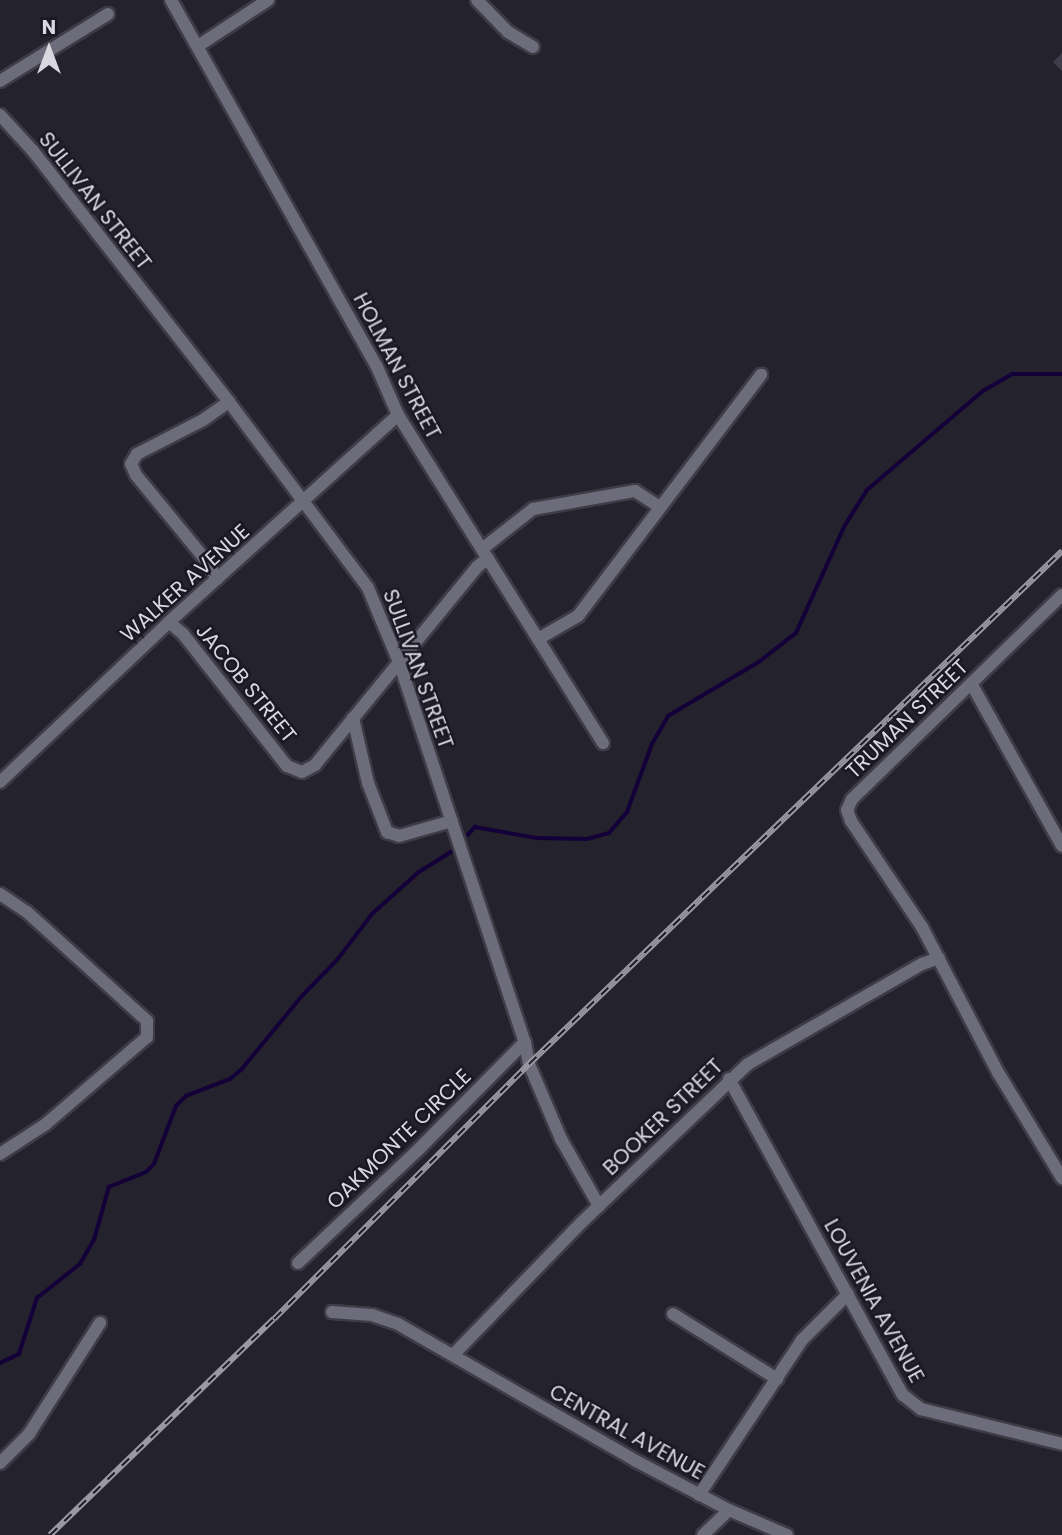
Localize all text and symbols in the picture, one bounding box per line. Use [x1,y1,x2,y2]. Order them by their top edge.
north arrow [14,14,84,84]
text: N [42,14,56,41]
street label: SULLIVAN STREET [33,127,157,275]
street label: HOLMAN STREET [348,289,446,443]
street label: WALKER AVENUE [116,519,254,647]
street label: SULLIVAN STREET [377,586,459,752]
street label: JACOB STREET [190,618,302,748]
street label: TRUMAN STREET [841,654,973,784]
street label: BOOKER STREET [598,1053,728,1181]
street label: OAKMONTE CIRCLE [322,1064,476,1214]
street label: LOUVENIA AVENUE [819,1215,929,1387]
street label: CENTRAL AVENUE [545,1379,709,1485]

